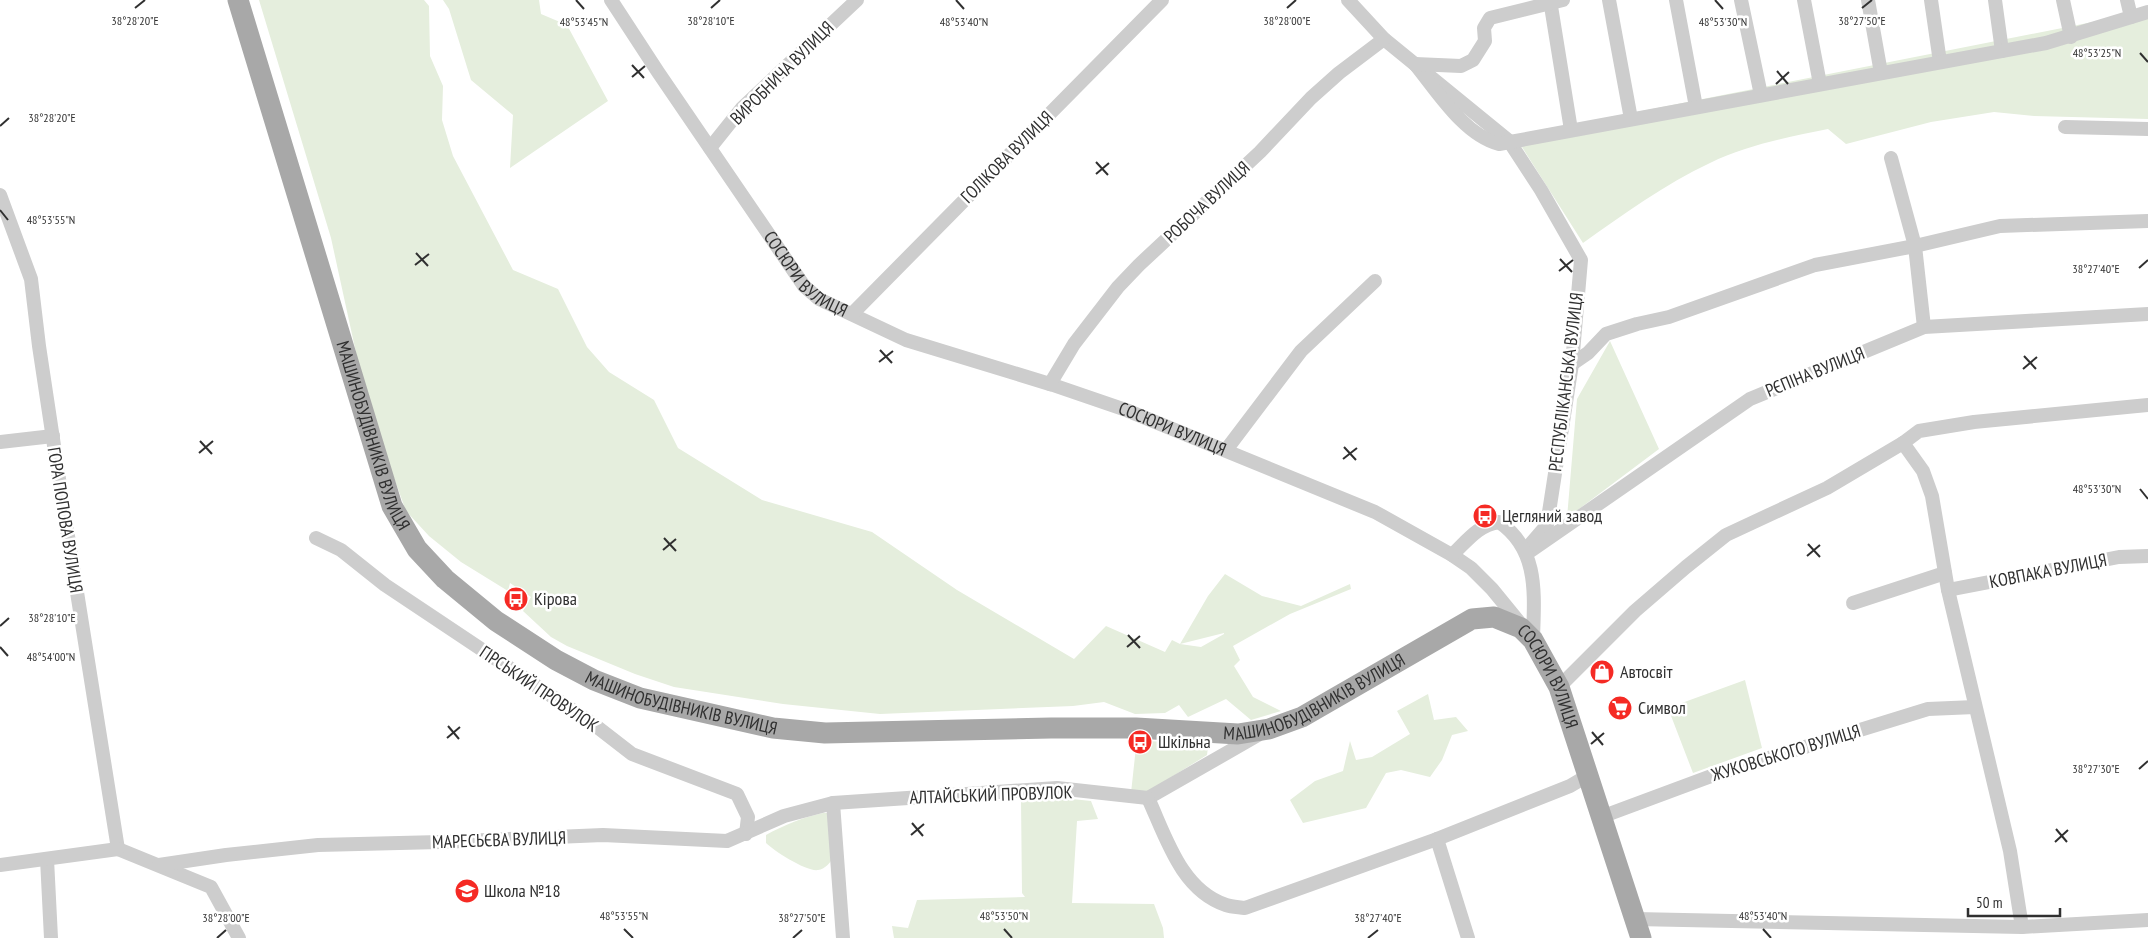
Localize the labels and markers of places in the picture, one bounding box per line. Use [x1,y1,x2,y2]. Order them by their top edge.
bus stop icon: Цегляний завод [1472,503,1498,529]
place label: Цегляний завод [1502,504,1602,527]
bus stop icon: Кірова [503,586,529,612]
place label: Кірова [534,587,577,610]
shop icon: Автосвіт [1589,659,1615,685]
place label: Автосвіт [1620,660,1673,683]
supermarket icon: Символ [1607,695,1633,721]
place label: Символ [1638,696,1686,719]
bus stop icon: Шкільна [1127,729,1153,755]
place label: Шкільна [1158,730,1211,753]
school or university icon: Школа №18 [454,878,480,904]
place label: Школа №18 [484,879,561,902]

